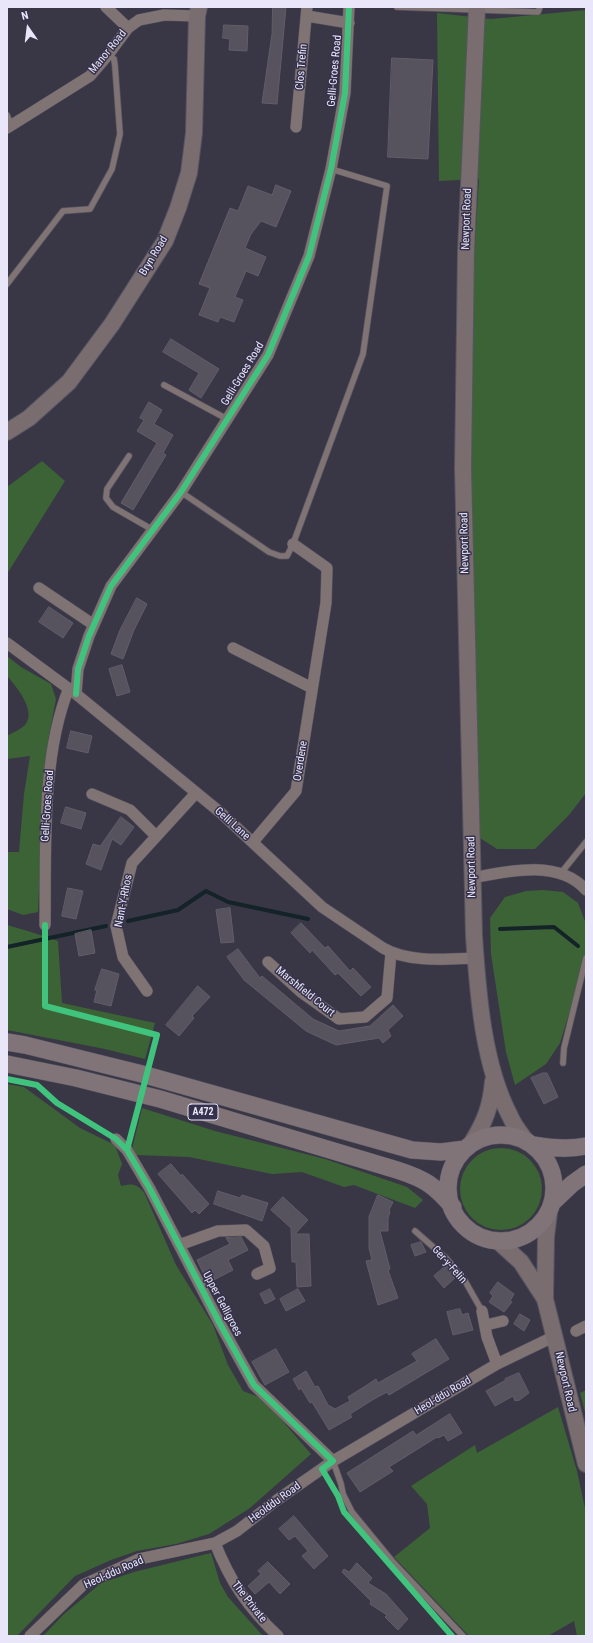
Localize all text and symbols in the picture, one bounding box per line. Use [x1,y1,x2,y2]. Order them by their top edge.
north arrow [8,8,48,48]
text: N [20,9,30,23]
street label: Manor Road [86,27,130,77]
street label: Gelli-Groes Road [325,35,345,107]
street label: Clos Trefin [293,43,311,91]
street label: Newport Road [459,188,475,250]
street label: Bryn Road [137,234,171,278]
street label: Gelli-Groes Road [219,340,267,408]
street label: Newport Road [458,512,472,574]
street label: Overdene [291,740,311,782]
street label: Gelli-Groes Road [39,770,57,842]
street label: Gelli Lane [212,805,252,843]
street label: Newport Road [465,836,479,898]
street label: Nant-Y-Rhos [112,874,136,928]
street label: Marshfield Court [273,964,337,1020]
road number: A472 [188,1104,218,1120]
street label: Ger-y-Felin [429,1244,469,1286]
street label: Upper Gelligroes [199,1269,245,1339]
street label: Newport Road [552,1351,578,1413]
street label: Heol-ddu Road [412,1374,474,1418]
street label: Heolddu Road [247,1480,303,1526]
street label: Heol-ddu Road [82,1554,146,1592]
street label: The Private [229,1579,269,1625]

